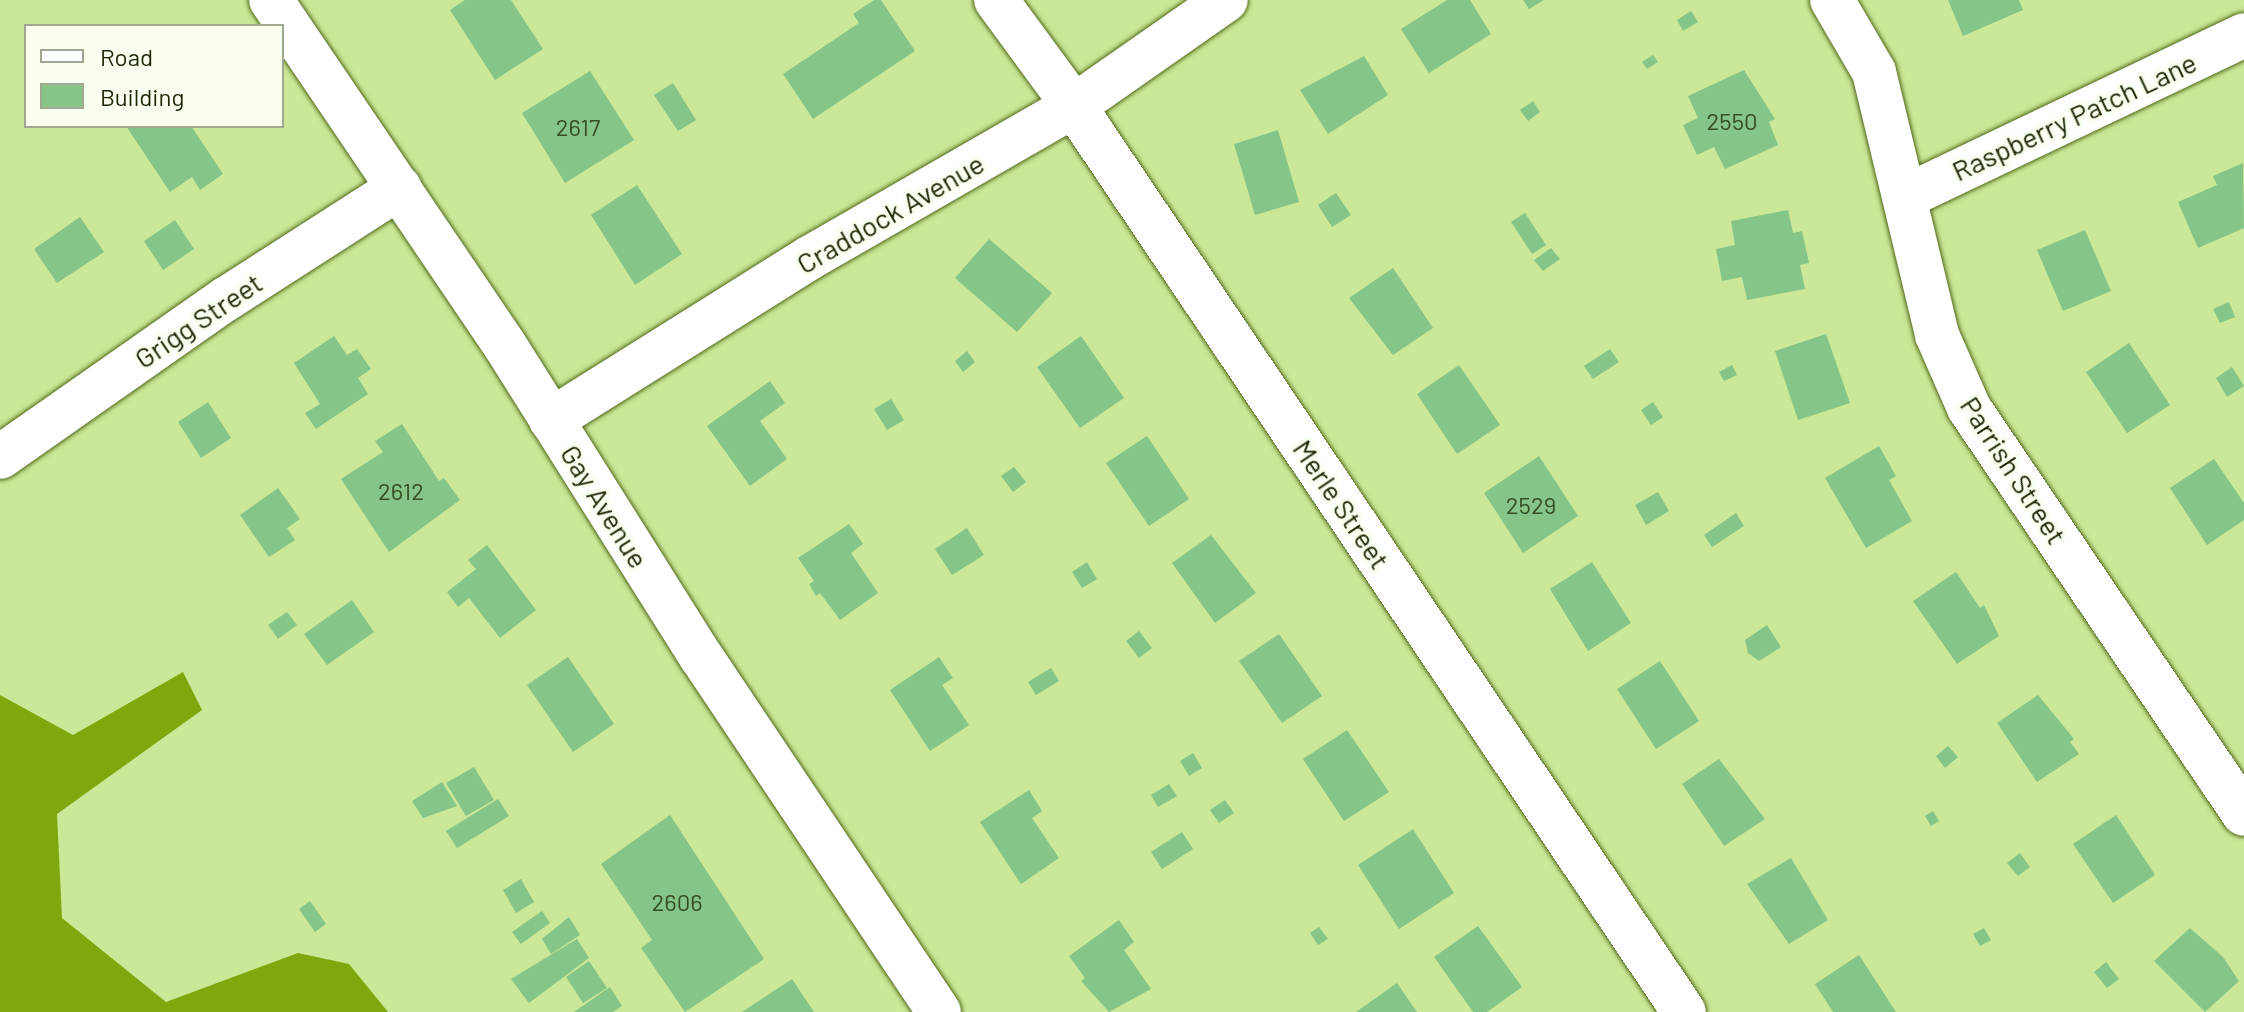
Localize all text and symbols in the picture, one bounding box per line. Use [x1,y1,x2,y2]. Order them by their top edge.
legend [24,24,284,128]
text: Road [100,42,153,71]
street label: Raspberry Patch Lane [1946,45,2202,187]
text: Building [100,82,184,111]
house number: 2550 [1706,107,1758,135]
house number: 2617 [556,113,600,141]
street label: Craddock Avenue [790,146,990,280]
street label: Grigg Street [128,265,268,375]
street label: Parrish Street [1954,390,2074,550]
street label: Merle Street [1287,433,1397,575]
street label: Gay Avenue [554,438,656,574]
house number: 2612 [378,477,424,505]
house number: 2529 [1506,491,1556,519]
house number: 2606 [651,888,703,916]

